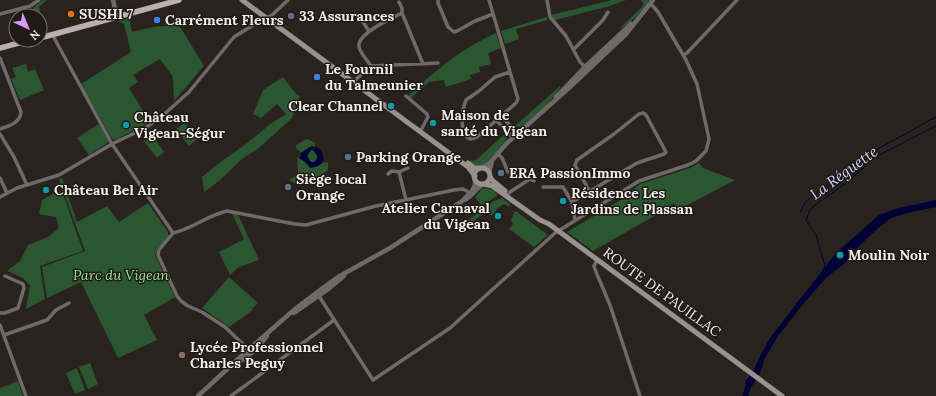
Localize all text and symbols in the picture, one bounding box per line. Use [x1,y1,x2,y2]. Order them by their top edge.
place label: SUSHI 7 [79,5,134,23]
place label: 33 Assurances [299,7,395,25]
north arrow [8,8,48,48]
marker: SUSHI 7 [66,9,76,19]
place label: Carrément Fleurs [165,11,284,29]
marker: 33 Assurances [286,11,296,21]
marker: Carrément Fleurs [152,15,162,25]
text: N [27,27,43,44]
place label: Le Fournil du Talmeunier [325,60,423,94]
marker: Le Fournil du Talmeunier [312,72,322,82]
place label: Clear Channel [288,97,384,115]
marker: Clear Channel [386,101,396,111]
place label: Maison de santé du Vigean [441,106,547,140]
place label: Château Vigean-Ségur [134,108,225,142]
marker: Maison de santé du Vigean [428,118,438,128]
marker: Château Vigean-Ségur [121,120,131,130]
water label: La Réguette [806,142,881,204]
place label: Parking Orange [356,148,461,166]
marker: Parking Orange [343,152,353,162]
place label: ERA PassionImmo [509,164,630,182]
marker: ERA PassionImmo [496,168,506,178]
place label: Siège local Orange [296,170,367,204]
place label: Château Bel Air [54,181,158,199]
marker: Siège local Orange [283,182,293,192]
place label: Résidence Les Jardins de Plassan [571,184,693,218]
marker: Château Bel Air [41,185,51,195]
marker: Résidence Les Jardins de Plassan [558,196,568,206]
place label: Atelier Carnaval du Vigean [382,199,491,233]
marker: Atelier Carnaval du Vigean [493,211,503,221]
street label: ROUTE DE PAUILLAC [600,243,725,341]
place label: Moulin Noir [848,246,929,264]
marker: Moulin Noir [835,250,845,260]
park label: Parc du Vigean [73,266,169,284]
place label: Lycée Professionnel Charles Peguy [190,338,324,372]
marker: Lycée Professionnel Charles Peguy [177,350,187,360]

